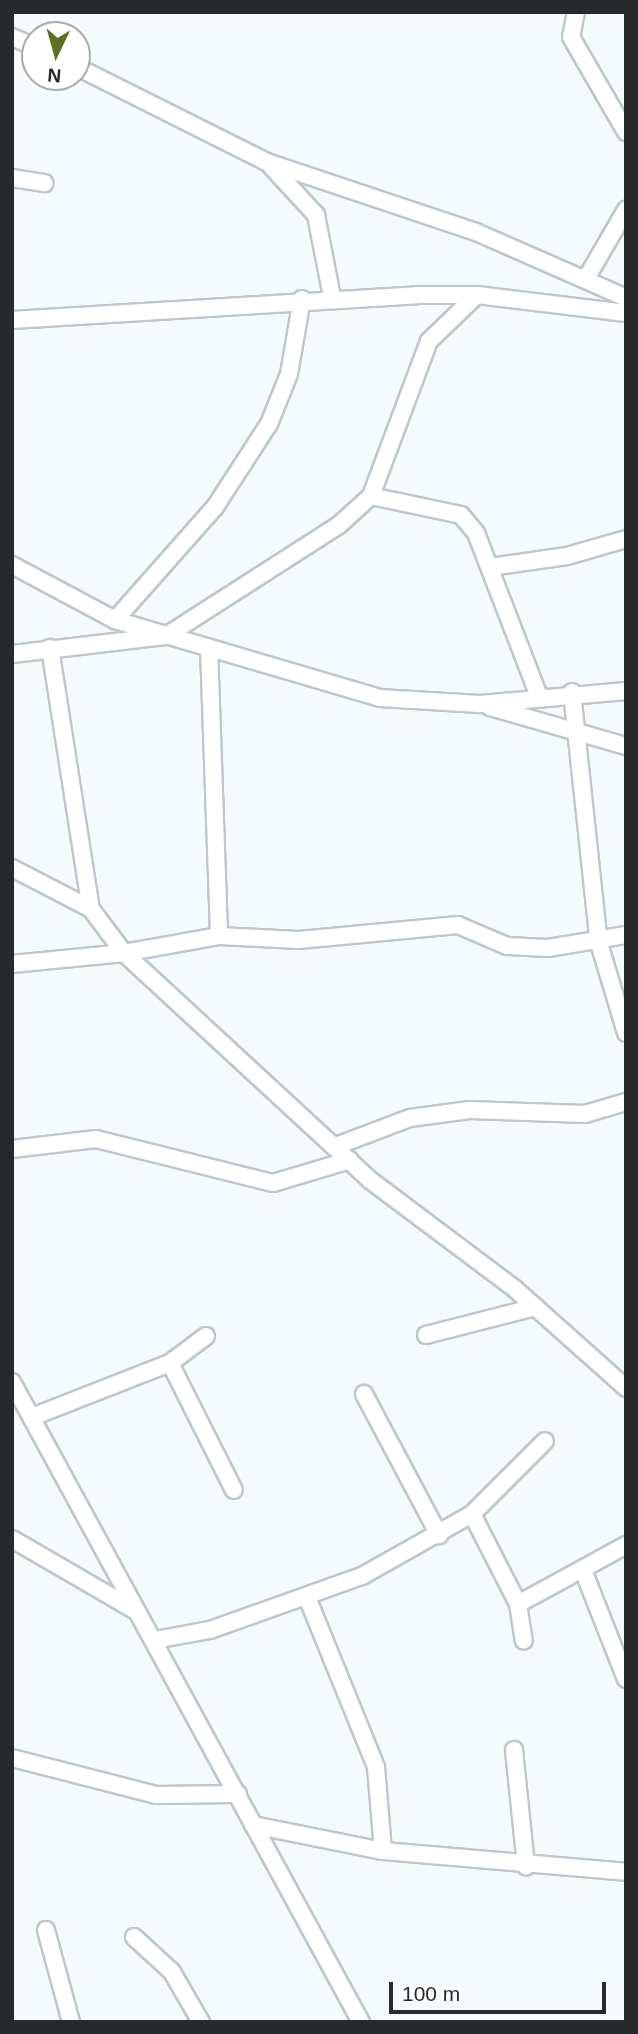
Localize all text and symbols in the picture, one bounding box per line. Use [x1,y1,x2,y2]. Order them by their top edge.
north arrow [21,21,91,91]
text: N [47,64,62,86]
scale bar [393,1968,610,2012]
text: 100 m [402,1982,460,2005]

